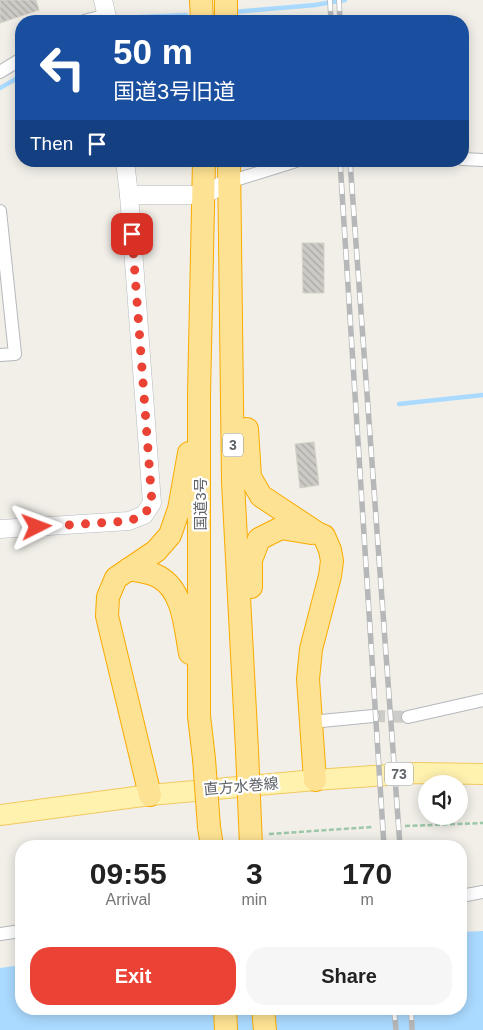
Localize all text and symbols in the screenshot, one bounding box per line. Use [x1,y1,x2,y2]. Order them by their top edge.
text: 50 m [113,32,193,71]
icon: left [30,35,95,100]
text: 国道3号旧道 [113,79,235,104]
icon: arrive [83,130,111,158]
text: Then [30,133,73,154]
pin [111,213,153,255]
icon: arrive [118,220,146,248]
road number: 3 [223,434,243,456]
street label: 国道3号 [192,477,209,531]
position arrow [10,500,62,552]
road number: 73 [385,762,413,786]
street label: 直方水巻線 [203,774,279,798]
map controls [418,775,468,825]
button: sound [418,775,468,825]
text: 09:55 [90,857,167,890]
text: 3 [246,857,263,890]
text: 170 [342,857,392,890]
text: Arrival [106,891,151,908]
text: min [241,891,267,908]
text: m [360,891,374,908]
button: Exit [30,947,236,1005]
button: Share [246,947,452,1005]

